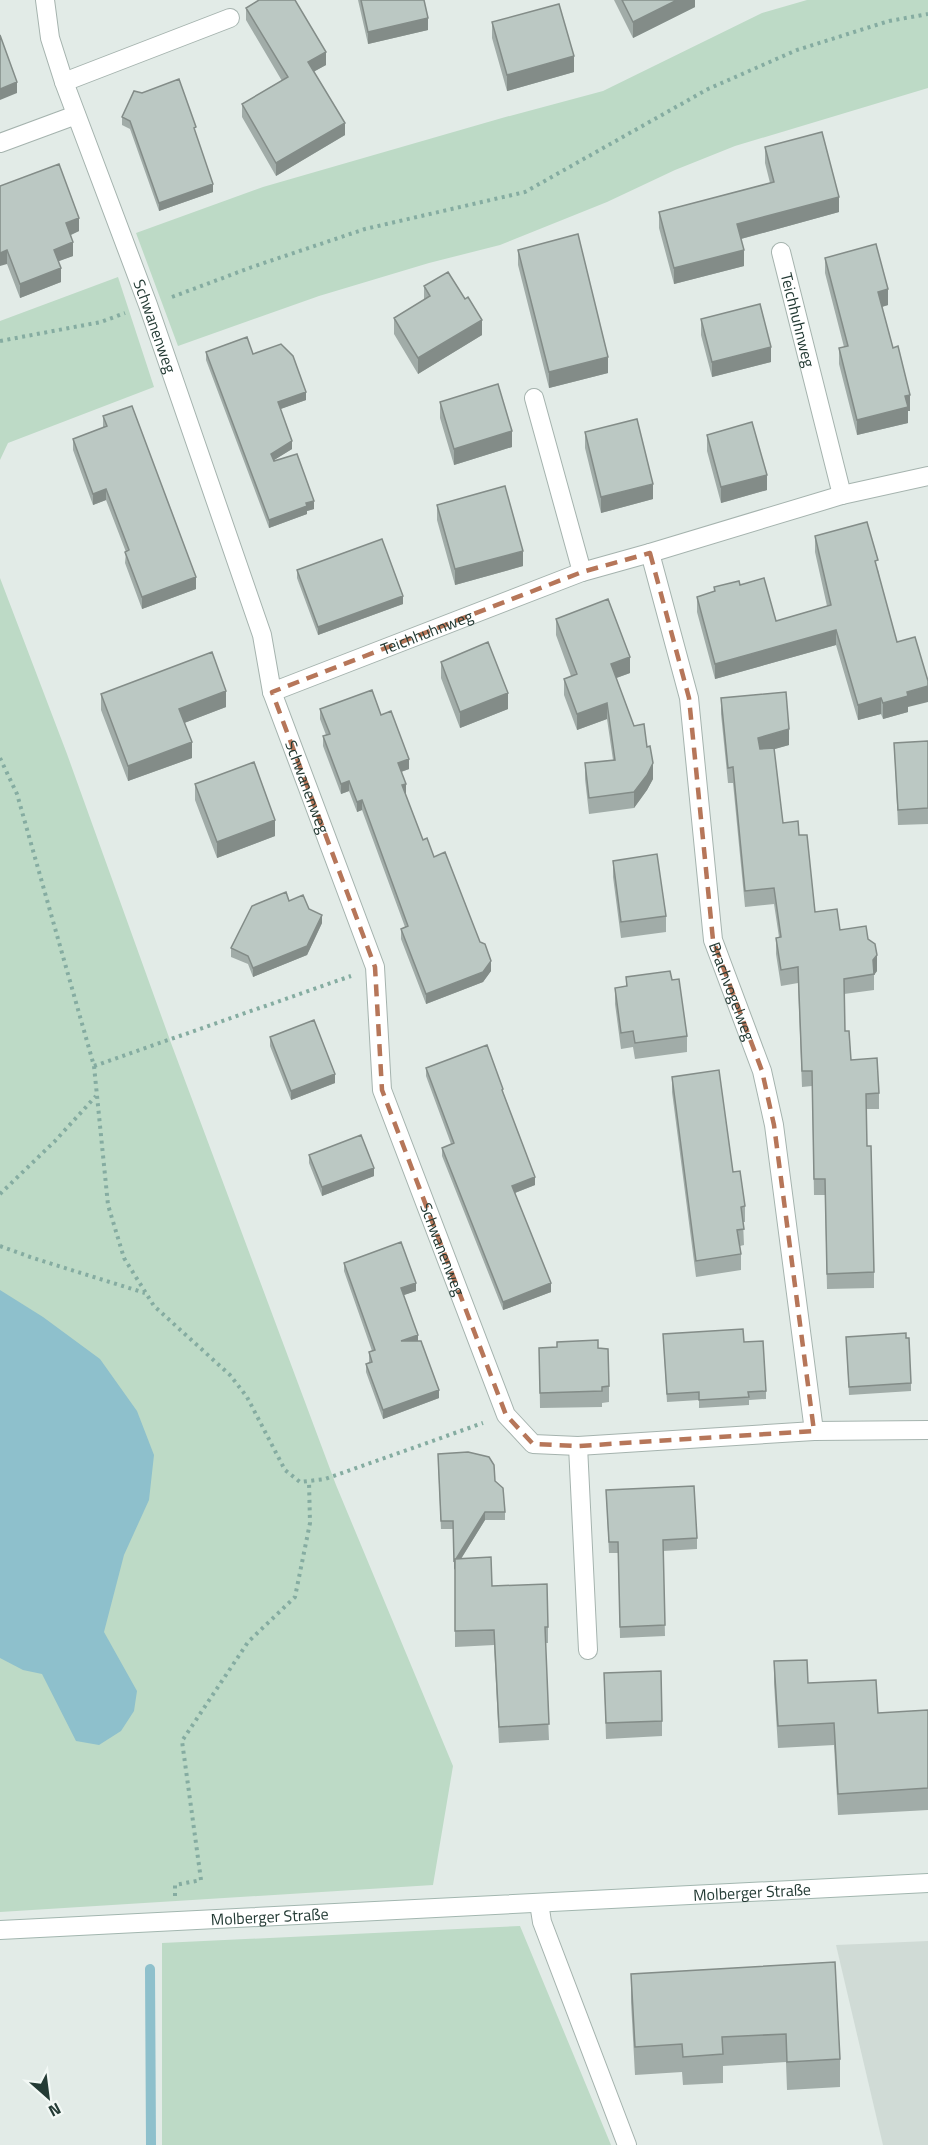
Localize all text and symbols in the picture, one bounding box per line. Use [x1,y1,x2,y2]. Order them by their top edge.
street label: Teichhuhnweg [775,270,821,370]
street label: Schwanenweg [127,276,183,376]
street label: Teichhuhnweg [377,603,476,661]
street label: Schwanenweg [279,737,336,837]
street label: Brachvogelweg [703,939,762,1044]
street label: Schwanenweg [414,1199,471,1299]
street label: Molberger Straße [693,1877,812,1907]
street label: Molberger Straße [210,1901,329,1931]
north arrow [18,2067,78,2127]
text: N [45,2097,66,2123]

